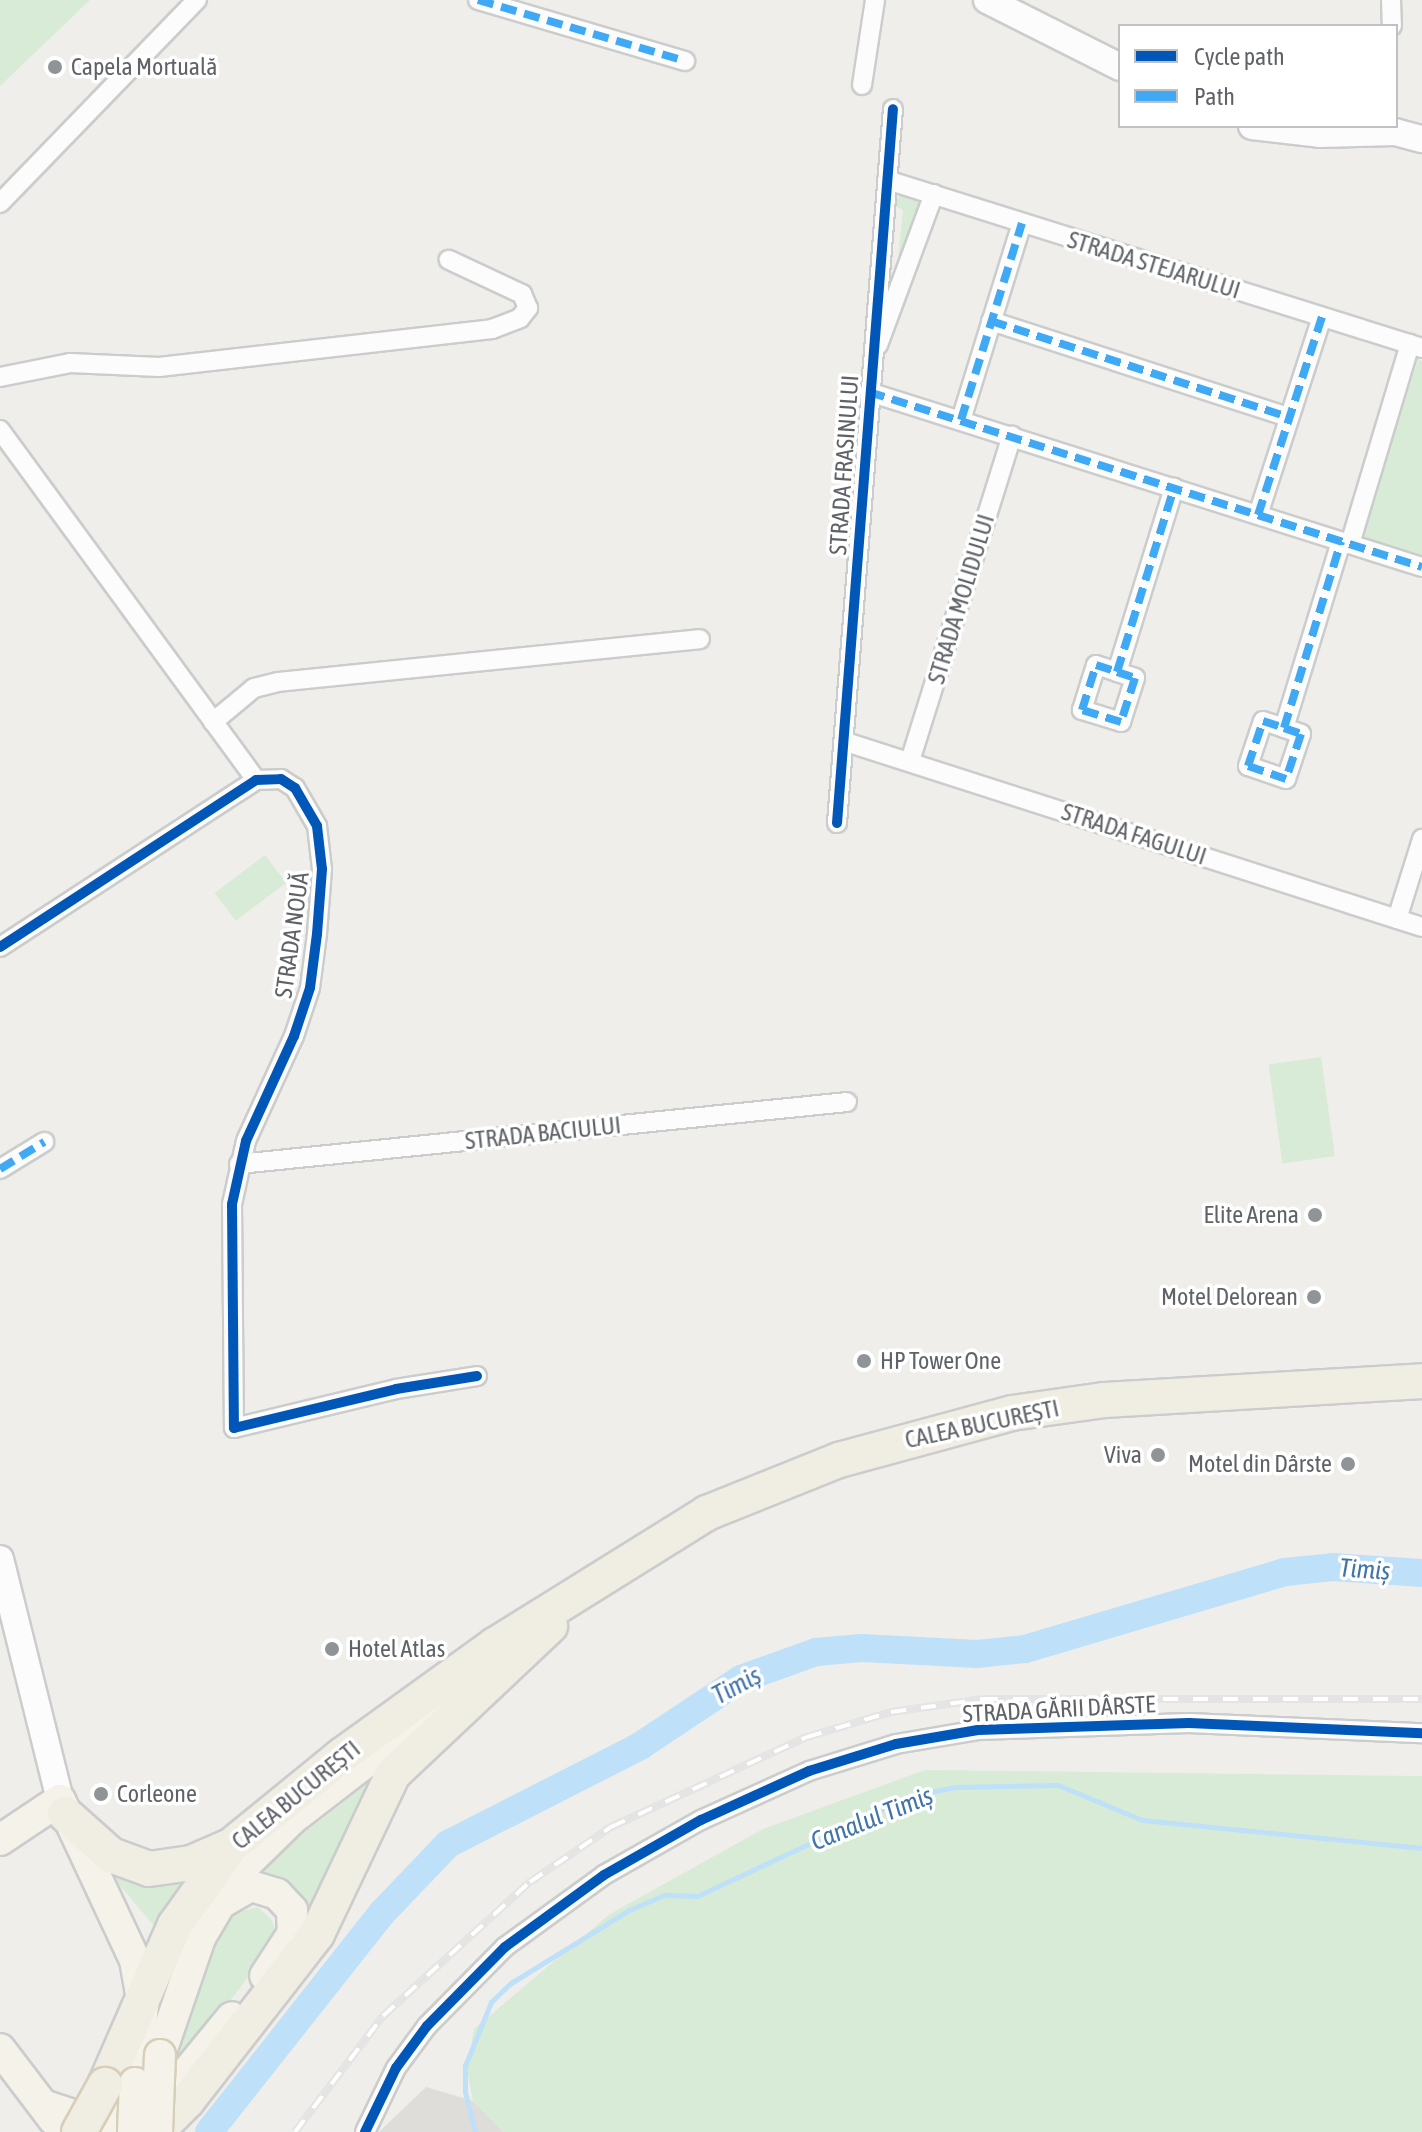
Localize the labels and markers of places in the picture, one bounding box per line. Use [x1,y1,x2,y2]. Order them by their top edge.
place label: Capela Mortuală [71,53,217,81]
marker: Capela Mortuală [46,58,64,76]
place label: Elite Arena [1204,1201,1299,1229]
marker: Elite Arena [1306,1206,1324,1224]
place label: Motel Delorean [1161,1283,1298,1311]
marker: Motel Delorean [1305,1288,1323,1306]
place label: HP Tower One [880,1347,1001,1375]
marker: HP Tower One [855,1352,873,1370]
place label: Viva [1104,1441,1142,1469]
marker: Viva [1149,1446,1167,1464]
place label: Motel din Dârste [1188,1450,1332,1478]
marker: Motel din Dârste [1339,1455,1357,1473]
place label: Hotel Atlas [348,1635,445,1663]
marker: Hotel Atlas [323,1640,341,1658]
place label: Corleone [117,1780,197,1808]
marker: Corleone [92,1785,110,1803]

